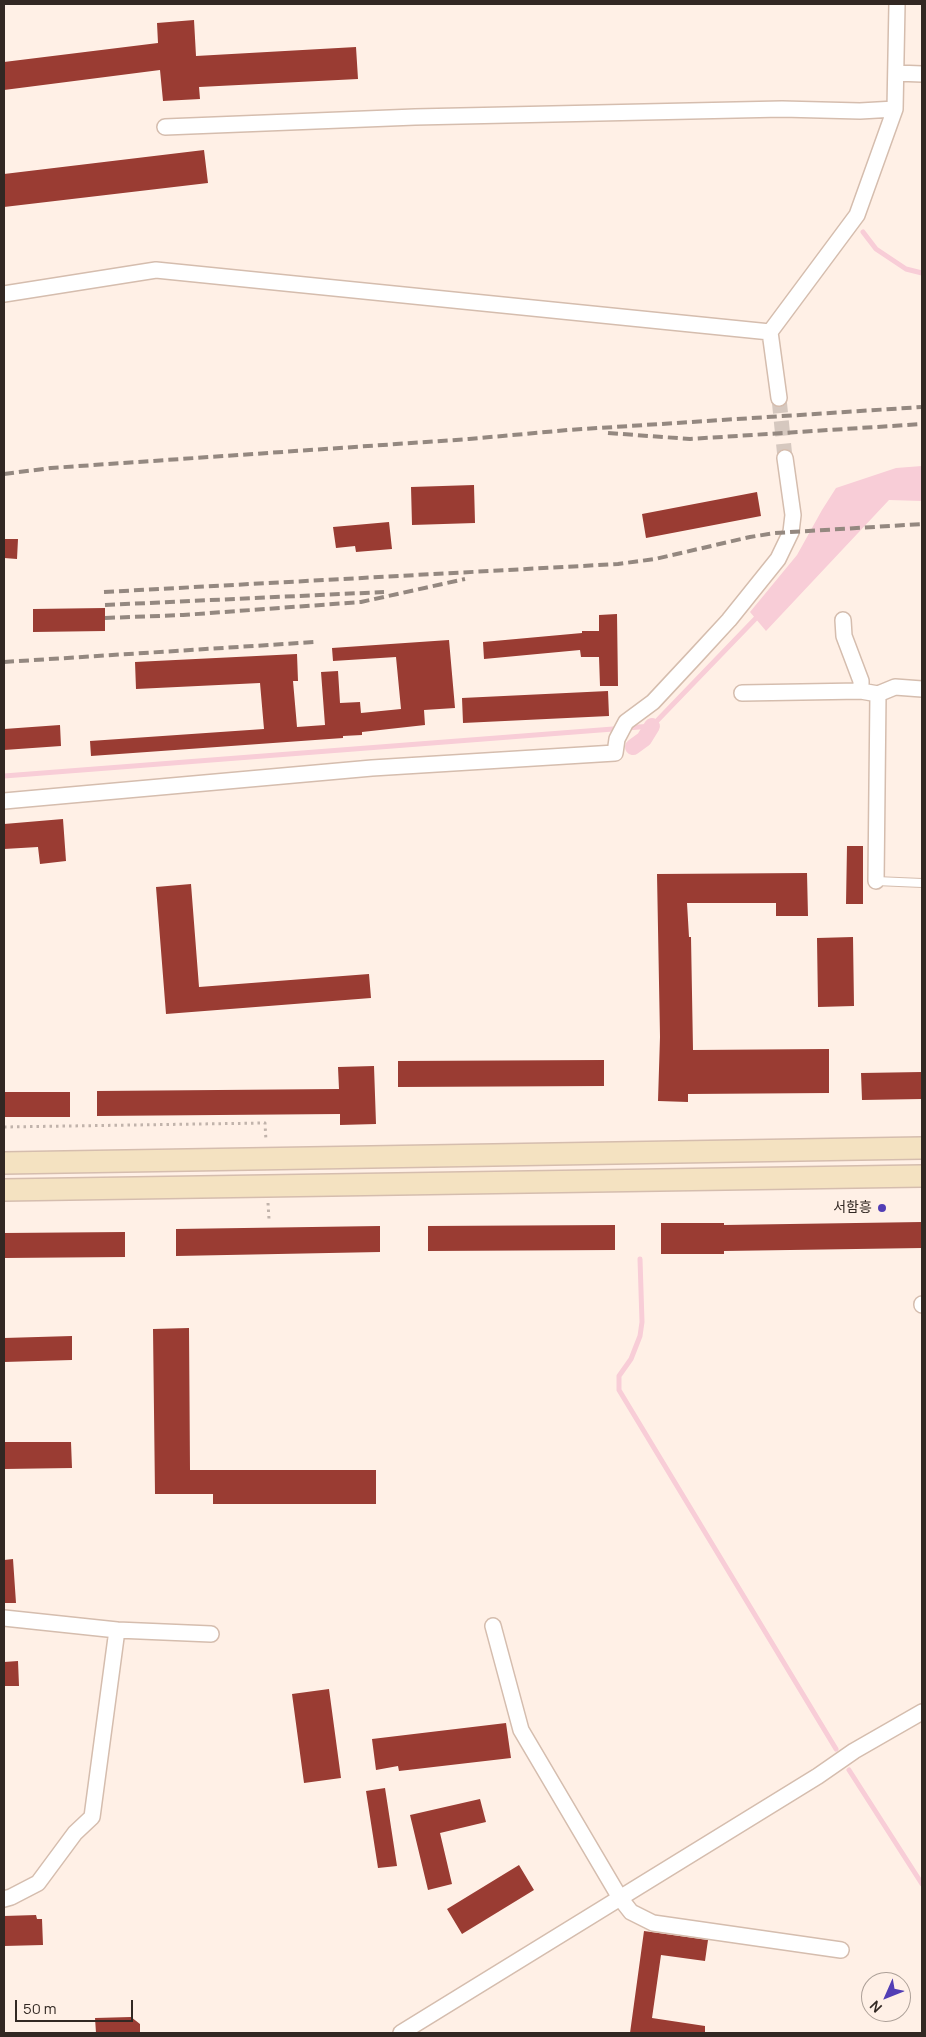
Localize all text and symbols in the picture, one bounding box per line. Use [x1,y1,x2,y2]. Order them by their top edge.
place label: 서함흥 [833,1200,872,1216]
marker: 서함흥 [876,1202,888,1214]
north arrow [861,1972,911,2022]
scale bar [18,1990,135,2022]
text: N [865,1997,886,2017]
text: 50 m [23,1998,57,2019]

